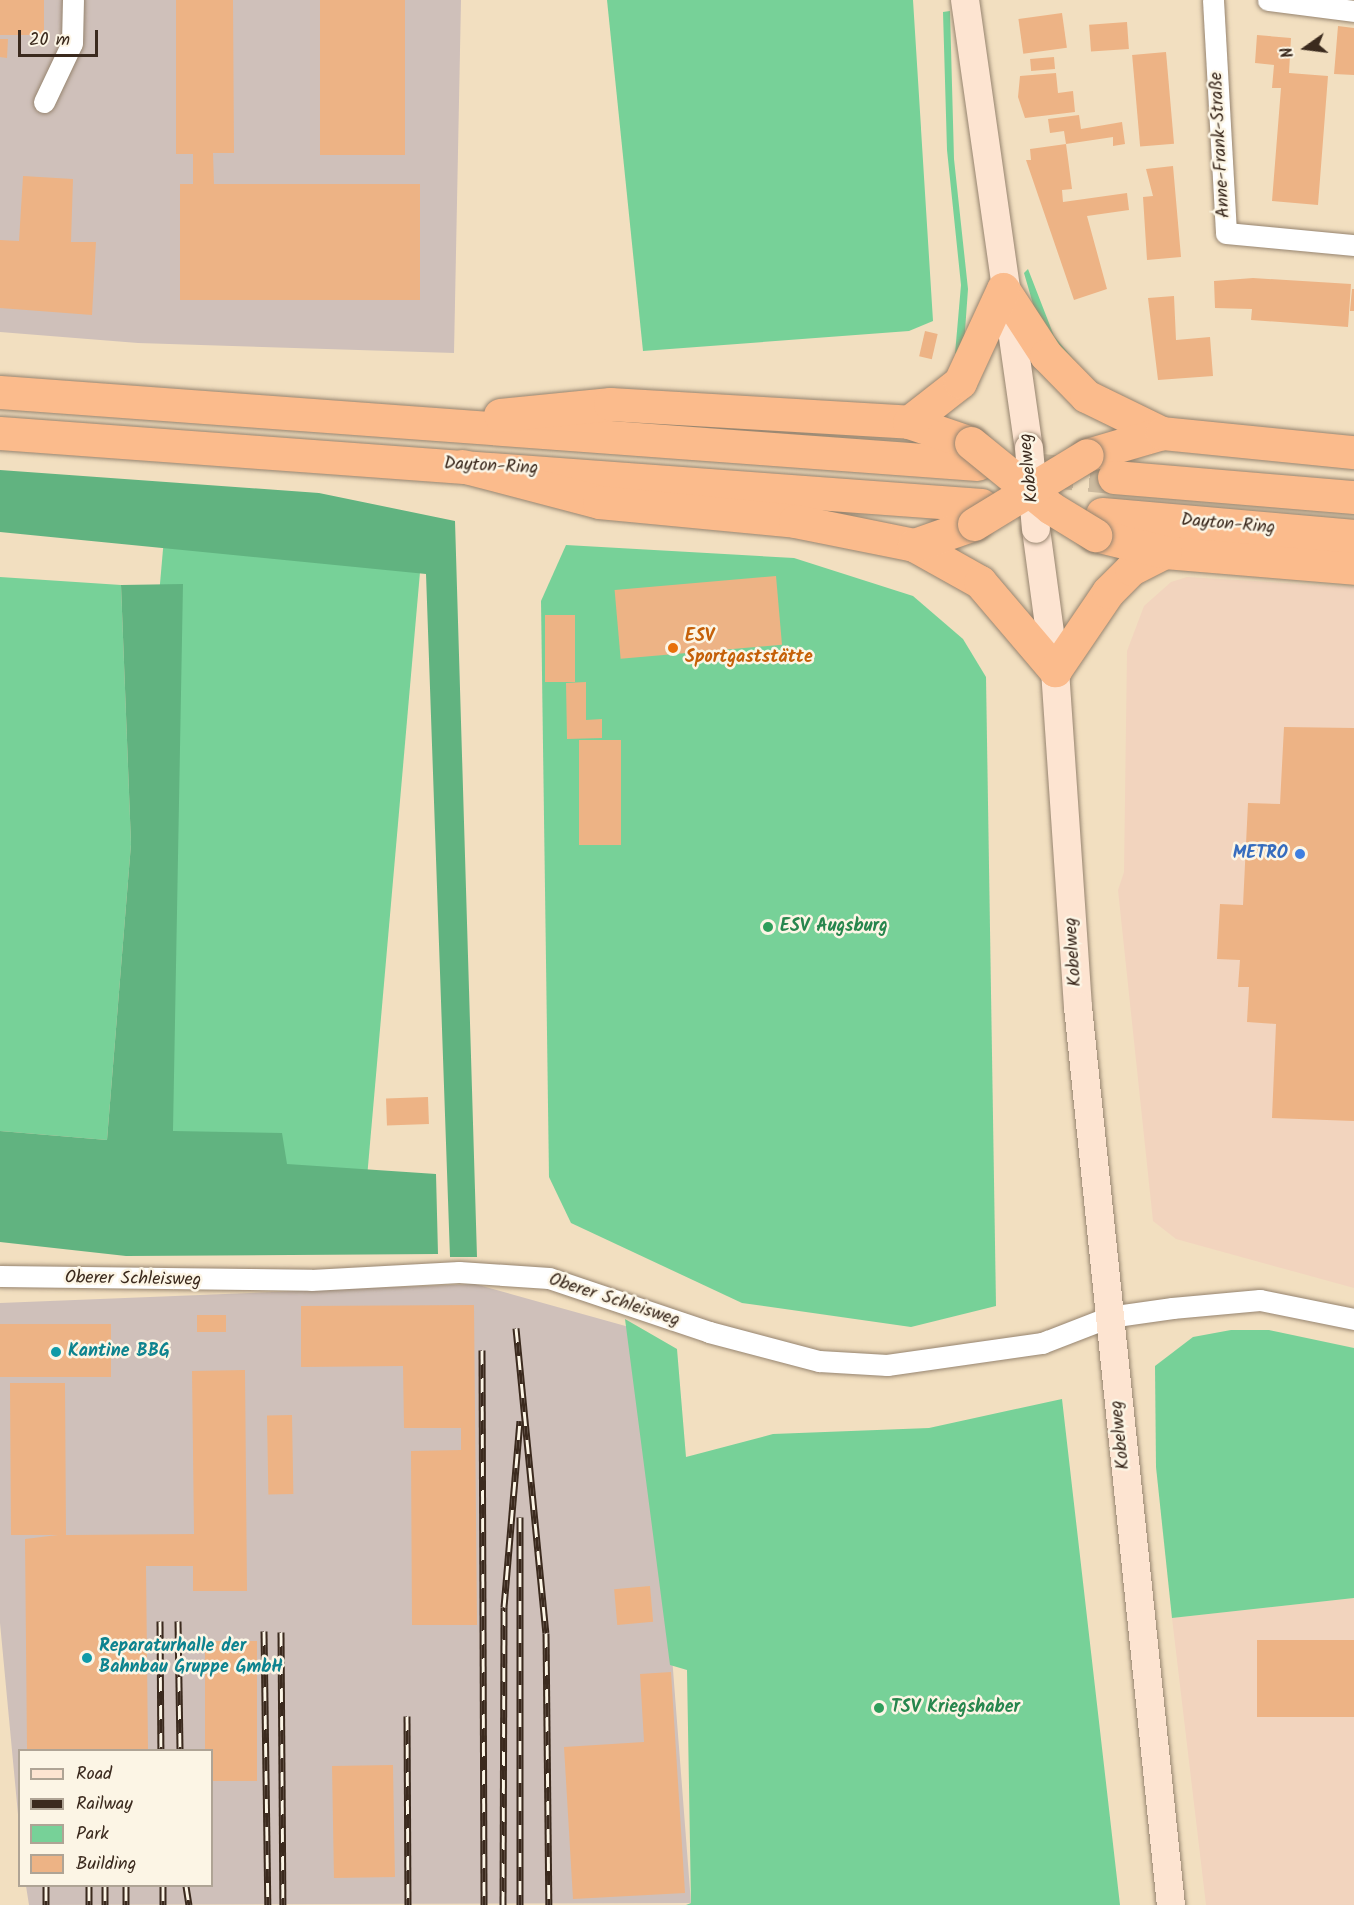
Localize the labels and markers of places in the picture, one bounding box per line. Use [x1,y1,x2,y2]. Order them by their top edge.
place label: ESV Sportgaststätte [685,627,813,670]
marker: ESV Sportgaststätte [666,641,680,655]
place label: METRO [1233,843,1288,865]
marker: METRO [1293,847,1307,861]
place label: ESV Augsburg [780,916,888,938]
marker: ESV Augsburg [761,920,775,934]
place label: Kantine BBG [68,1341,170,1363]
marker: Kantine BBG [49,1345,63,1359]
place label: Reparaturhalle der Bahnbau Gruppe GmbH [99,1637,283,1680]
marker: Reparaturhalle der Bahnbau Gruppe GmbH [80,1651,94,1665]
place label: TSV Kriegshaber [891,1697,1020,1719]
marker: TSV Kriegshaber [872,1701,886,1715]

